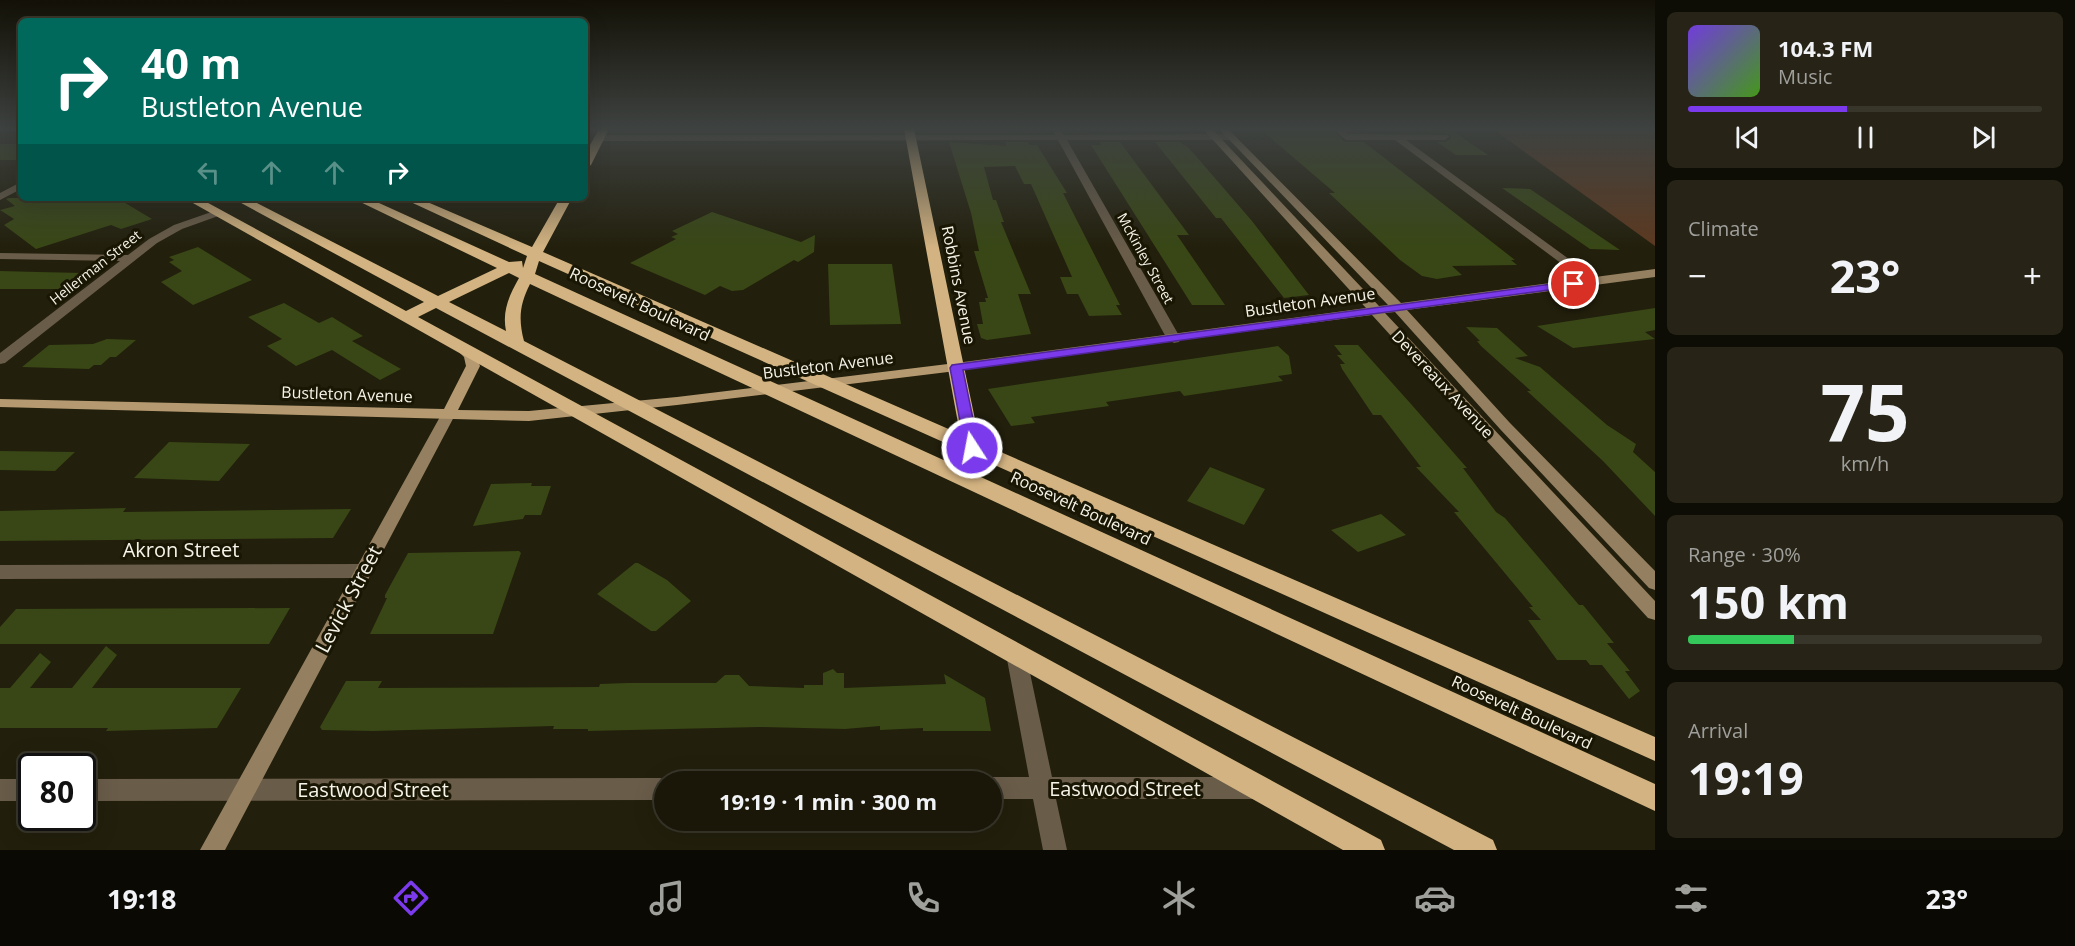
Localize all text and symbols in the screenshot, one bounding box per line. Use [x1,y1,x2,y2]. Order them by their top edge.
text: 104.3 FM [1778,33,1873,63]
text: 40 m [141,34,241,91]
icon: right [42,42,120,120]
text: Music [1778,63,1832,90]
text: Bustleton Avenue [141,88,363,125]
icon: previous [1731,121,1764,154]
icon: pause [1849,121,1882,154]
icon: next [1967,121,2000,154]
icon: left [192,156,225,189]
icon: ahead [255,156,288,189]
icon: ahead [318,156,351,189]
icon: right [381,156,414,189]
street label: McKinley Street [1113,209,1179,307]
text: Climate [1688,215,1759,242]
street label: Robbins Avenue [937,224,981,346]
street label: Hellerman Street [45,225,145,309]
text: 23° [1830,245,1900,306]
text: − [1688,253,1707,298]
text: + [2023,253,2042,298]
pin [1548,258,1599,309]
street label: Roosevelt Boulevard [566,262,714,346]
icon: arrive [1557,267,1590,300]
street label: Bustleton Avenue [1243,282,1377,322]
street label: Devereaux Avenue [1387,325,1499,443]
street label: Bustleton Avenue [761,346,895,384]
text: 75 [1820,358,1910,464]
street label: Bustleton Avenue [281,381,413,407]
position arrow [940,416,1004,480]
text: km/h [1841,450,1889,477]
street label: Roosevelt Boulevard [1007,466,1155,550]
street label: Akron Street [123,536,239,563]
street label: Levick Street [308,541,388,657]
text: Range · 30% [1688,541,1801,568]
text: 150 km [1688,571,1849,632]
street label: Roosevelt Boulevard [1448,670,1596,754]
text: Arrival [1688,717,1748,744]
text: 19:19 [1688,747,1804,808]
speed limit sign: 80 [18,753,96,831]
street label: Eastwood Street [1049,775,1201,802]
street label: Eastwood Street [297,776,449,803]
text: 19:19 · 1 min · 300 m [719,786,937,816]
icon: directions [390,877,432,919]
icon: music [646,877,688,919]
icon: phone [902,877,944,919]
icon: climate [1158,877,1200,919]
icon: car [1414,877,1456,919]
icon: filters [1670,877,1712,919]
text: 19:18 [107,880,176,917]
text: 23° [1926,880,1968,917]

